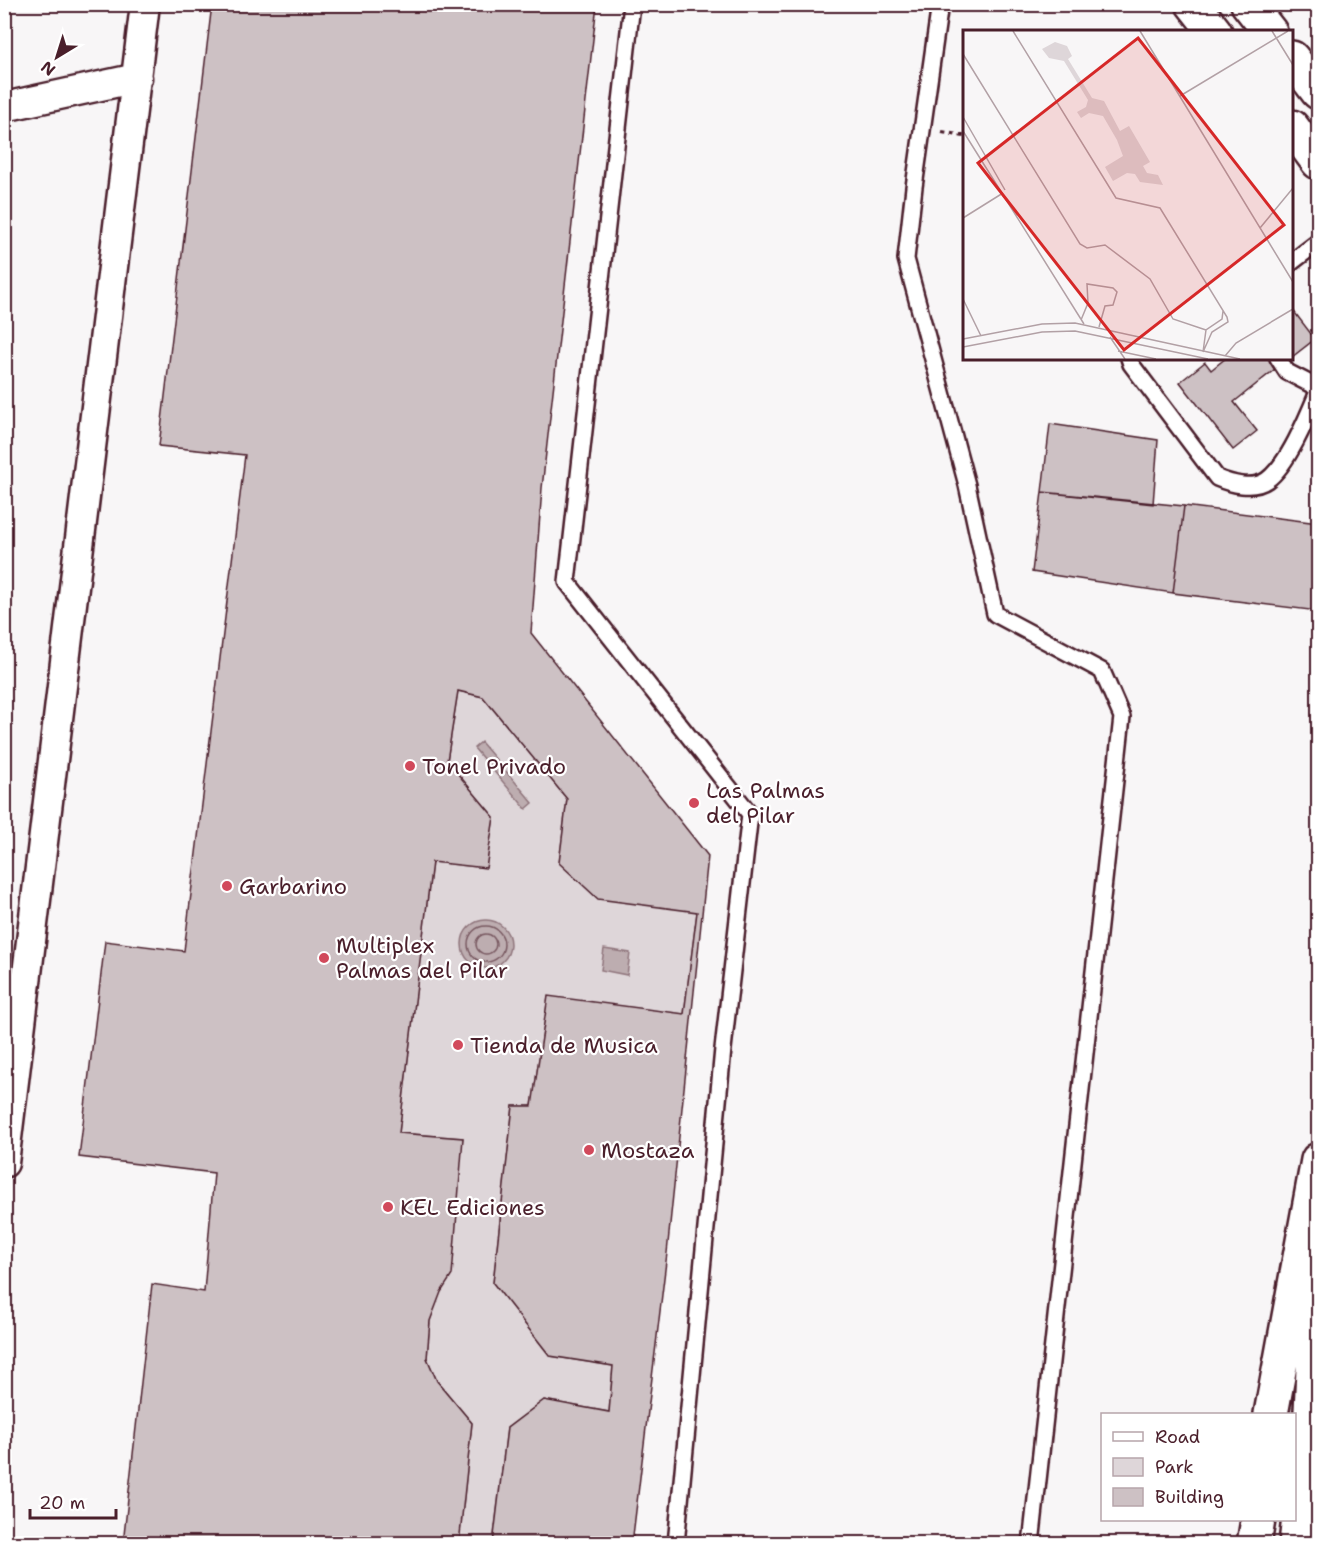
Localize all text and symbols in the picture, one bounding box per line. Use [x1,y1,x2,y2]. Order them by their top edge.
north arrow [27,27,87,87]
inset map [963,30,1293,360]
text: N [37,56,60,81]
place label: Tonel Privado [422,752,566,781]
marker: Tonel Privado [403,759,417,773]
place label: Las Palmas del Pilar [706,776,825,830]
marker: Las Palmas del Pilar [687,796,701,810]
place label: Garbarino [239,872,347,901]
marker: Garbarino [220,879,234,893]
place label: Multiplex Palmas del Pilar [336,931,508,985]
marker: Multiplex Palmas del Pilar [317,951,331,965]
place label: Tienda de Musica [470,1031,658,1060]
marker: Tienda de Musica [451,1038,465,1052]
place label: Mostaza [601,1136,695,1165]
marker: Mostaza [582,1143,596,1157]
place label: KEL Ediciones [400,1193,545,1222]
marker: KEL Ediciones [381,1200,395,1214]
legend [1101,1413,1296,1521]
text: Road [1155,1425,1200,1449]
text: Park [1155,1455,1194,1479]
scale bar [30,1482,116,1520]
text: Building [1155,1485,1224,1509]
text: 20 m [39,1491,85,1515]

